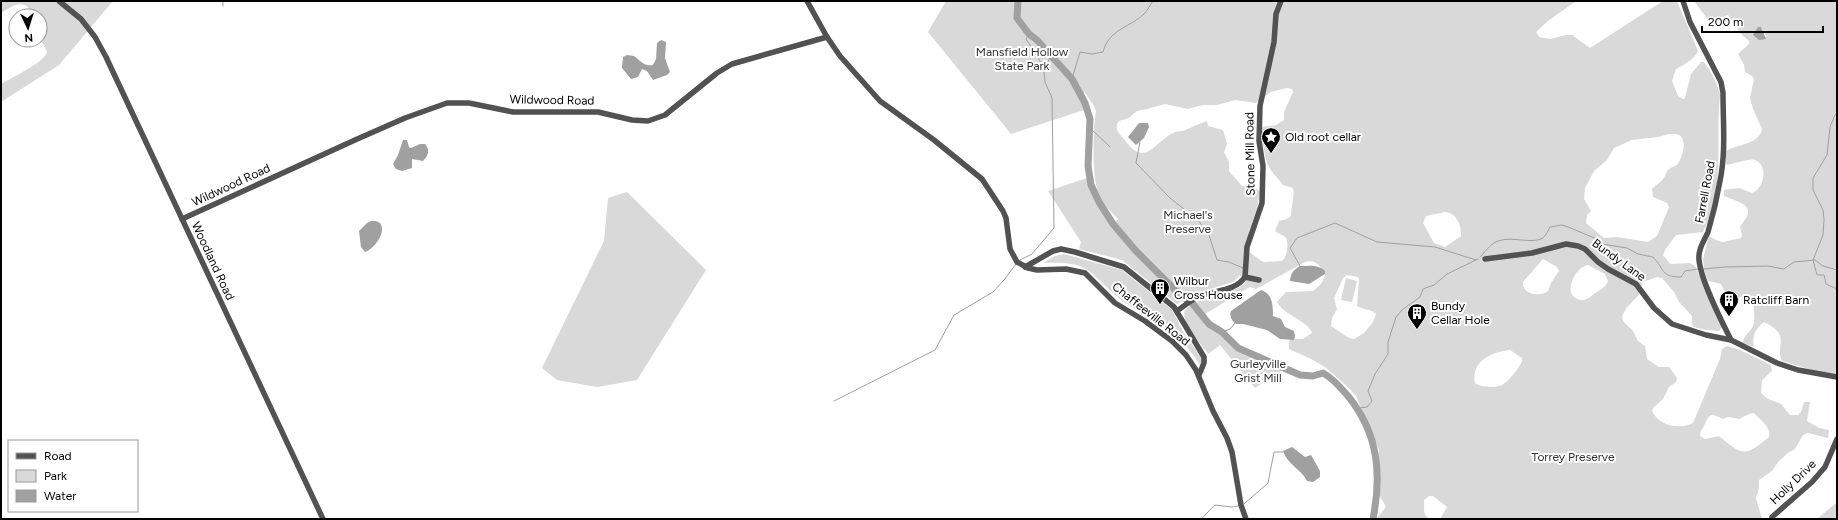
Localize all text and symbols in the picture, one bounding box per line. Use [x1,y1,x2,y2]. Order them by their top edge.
north arrow [8,8,48,48]
scale bar [1702,8,1823,34]
text: 200 m [1708,15,1743,29]
text: N [24,31,33,44]
park label: Mansfield Hollow State Park [976,45,1069,73]
street label: Wildwood Road [509,92,595,108]
street label: Stone Mill Road [1242,112,1258,196]
place icon: Old root cellar [1260,126,1282,154]
place label: Old root cellar [1285,130,1361,144]
street label: Farrell Road [1692,160,1718,224]
street label: Wildwood Road [190,161,272,209]
park label: Michael's Preserve [1163,208,1213,236]
street label: Woodland Road [189,219,237,303]
street label: Bundy Lane [1590,236,1649,284]
place label: Wilbur Cross House [1174,274,1243,302]
building icon: Wilbur Cross House [1149,277,1171,305]
street label: Chaffeeville Road [1109,279,1193,349]
building icon: Ratcliff Barn [1718,289,1740,317]
place label: Ratcliff Barn [1743,293,1809,307]
place label: Bundy Cellar Hole [1431,299,1490,327]
building icon: Bundy Cellar Hole [1406,302,1428,330]
park label: Gurleyville Grist Mill [1230,357,1286,385]
legend [8,440,138,512]
text: Road [44,449,72,463]
park label: Torrey Preserve [1532,450,1615,464]
street label: Holly Drive [1767,456,1819,507]
text: Park [44,469,67,483]
text: Water [44,489,76,503]

